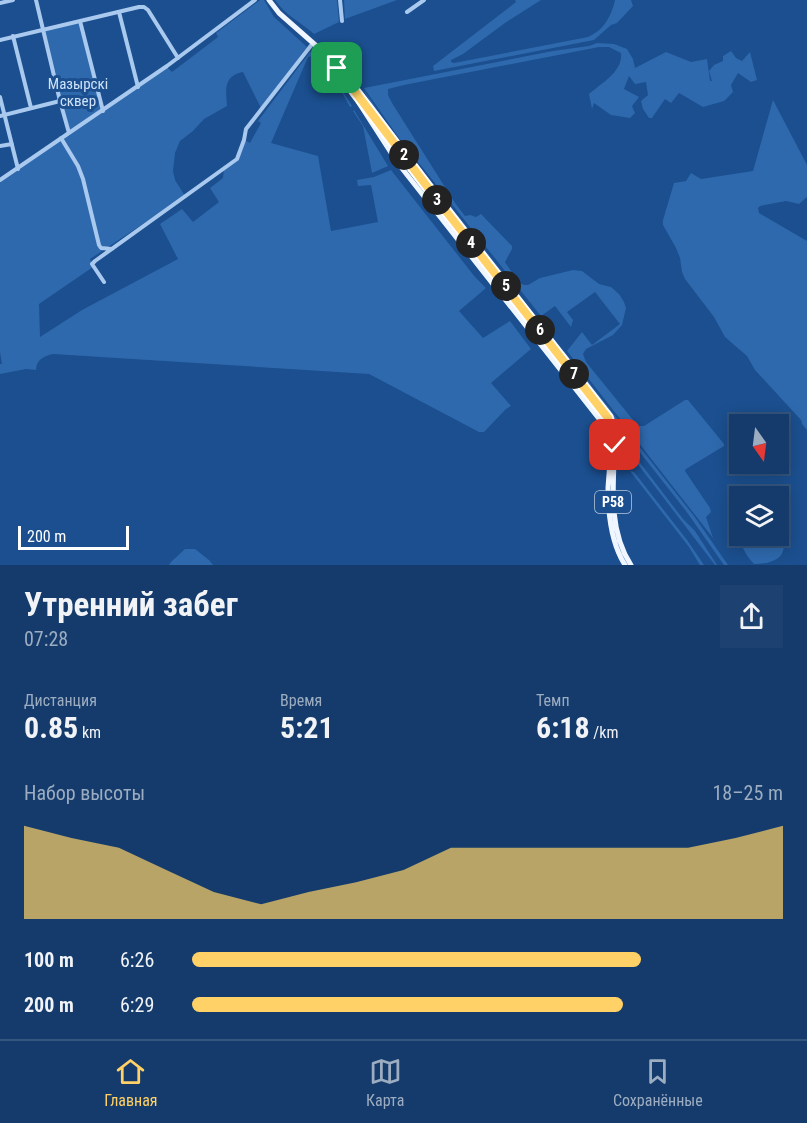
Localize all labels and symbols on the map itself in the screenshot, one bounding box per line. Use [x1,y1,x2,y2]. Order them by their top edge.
pin [311,42,362,93]
park label: Мазырскі сквер [48,75,108,110]
pin: 2 [389,140,419,170]
pin: 3 [422,185,452,215]
pin: 4 [456,228,486,258]
pin: 5 [491,271,521,301]
pin: 6 [525,315,555,345]
pin: 7 [559,359,589,389]
north arrow [729,414,789,474]
pin [589,419,640,470]
road number: Р58 [595,491,631,513]
scale bar [18,523,129,550]

